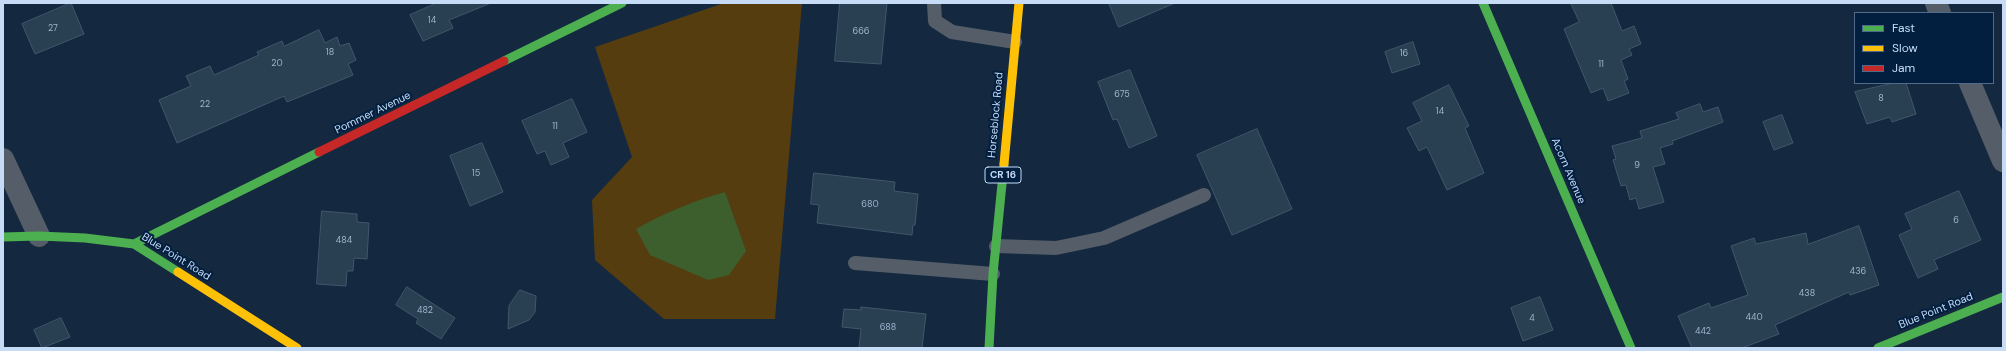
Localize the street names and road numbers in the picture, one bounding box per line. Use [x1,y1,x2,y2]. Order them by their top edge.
street label: Horseblock Road [986,72,1006,158]
street label: Pommer Avenue [333,89,413,137]
street label: Acorn Avenue [1548,136,1588,206]
road number: CR 16 [985,167,1021,183]
street label: Blue Point Road [139,230,213,284]
street label: Blue Point Road [1897,290,1975,332]

